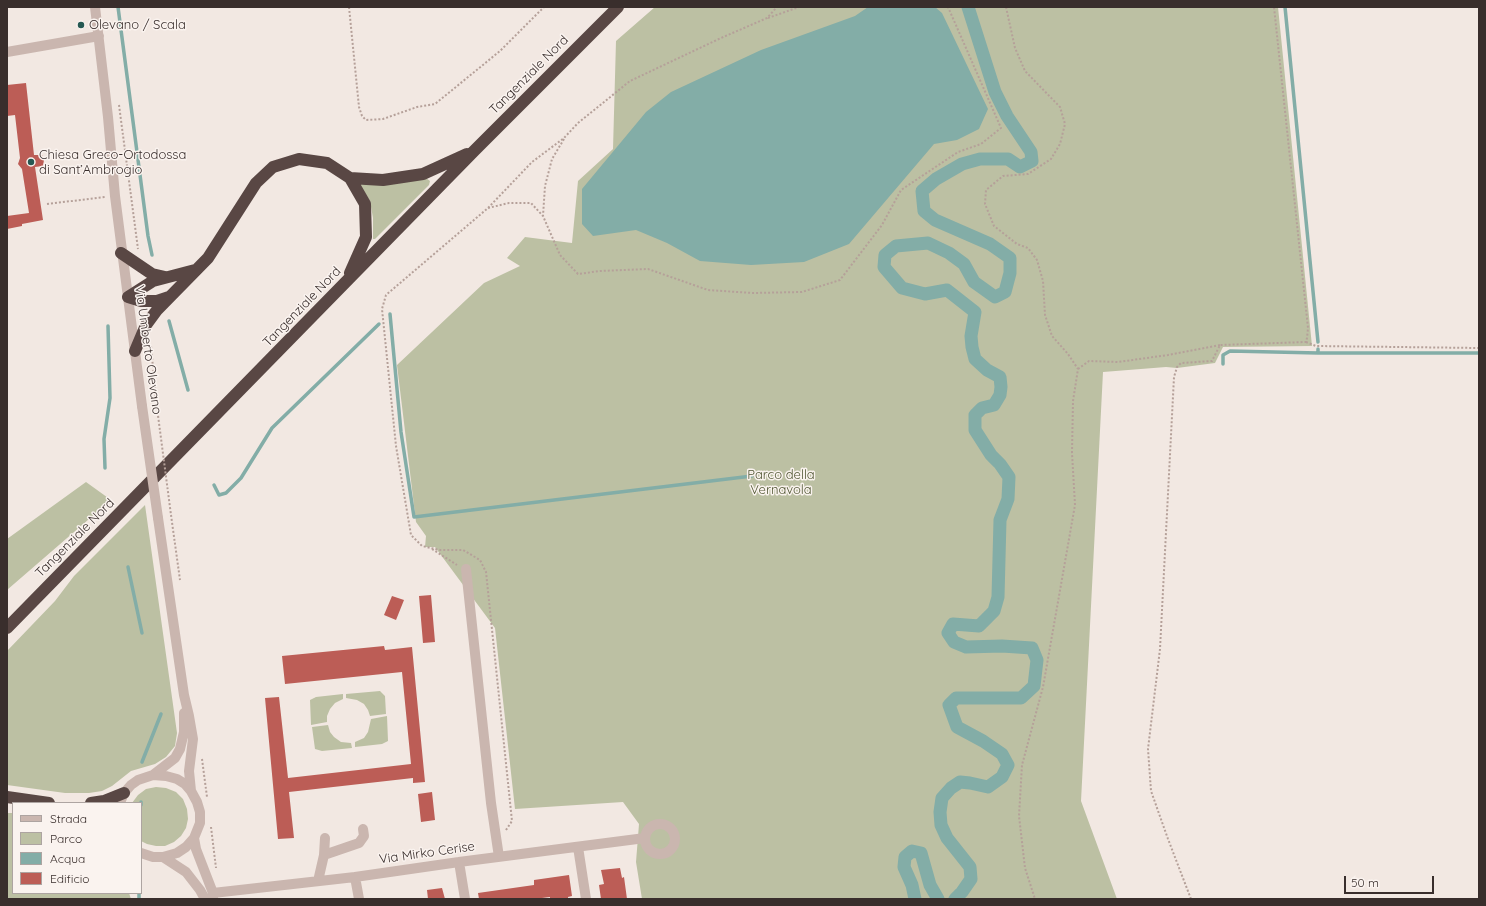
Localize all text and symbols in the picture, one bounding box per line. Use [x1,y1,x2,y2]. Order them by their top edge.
place label: Olevano / Scala [89,17,186,33]
marker: Olevano / Scala [76,20,86,30]
street label: Tangenziale Nord [486,32,572,118]
place label: Chiesa Greco-Ortodossa di Sant’Ambrogio [39,147,186,178]
marker: Chiesa Greco-Ortodossa di Sant’Ambrogio [26,157,36,167]
street label: Tangenziale Nord [260,264,344,350]
street label: Via Umberto Olevano [131,284,165,416]
park label: Parco della Vernavola [747,467,815,498]
street label: Tangenziale Nord [32,495,118,581]
legend [12,802,142,894]
text: Strada [50,811,87,826]
text: Parco [50,831,82,846]
street label: Via Mirko Cerise [378,839,476,867]
text: Acqua [50,851,85,866]
scale bar [1346,868,1436,894]
text: Edificio [50,871,90,886]
text: 50 m [1351,875,1379,890]

